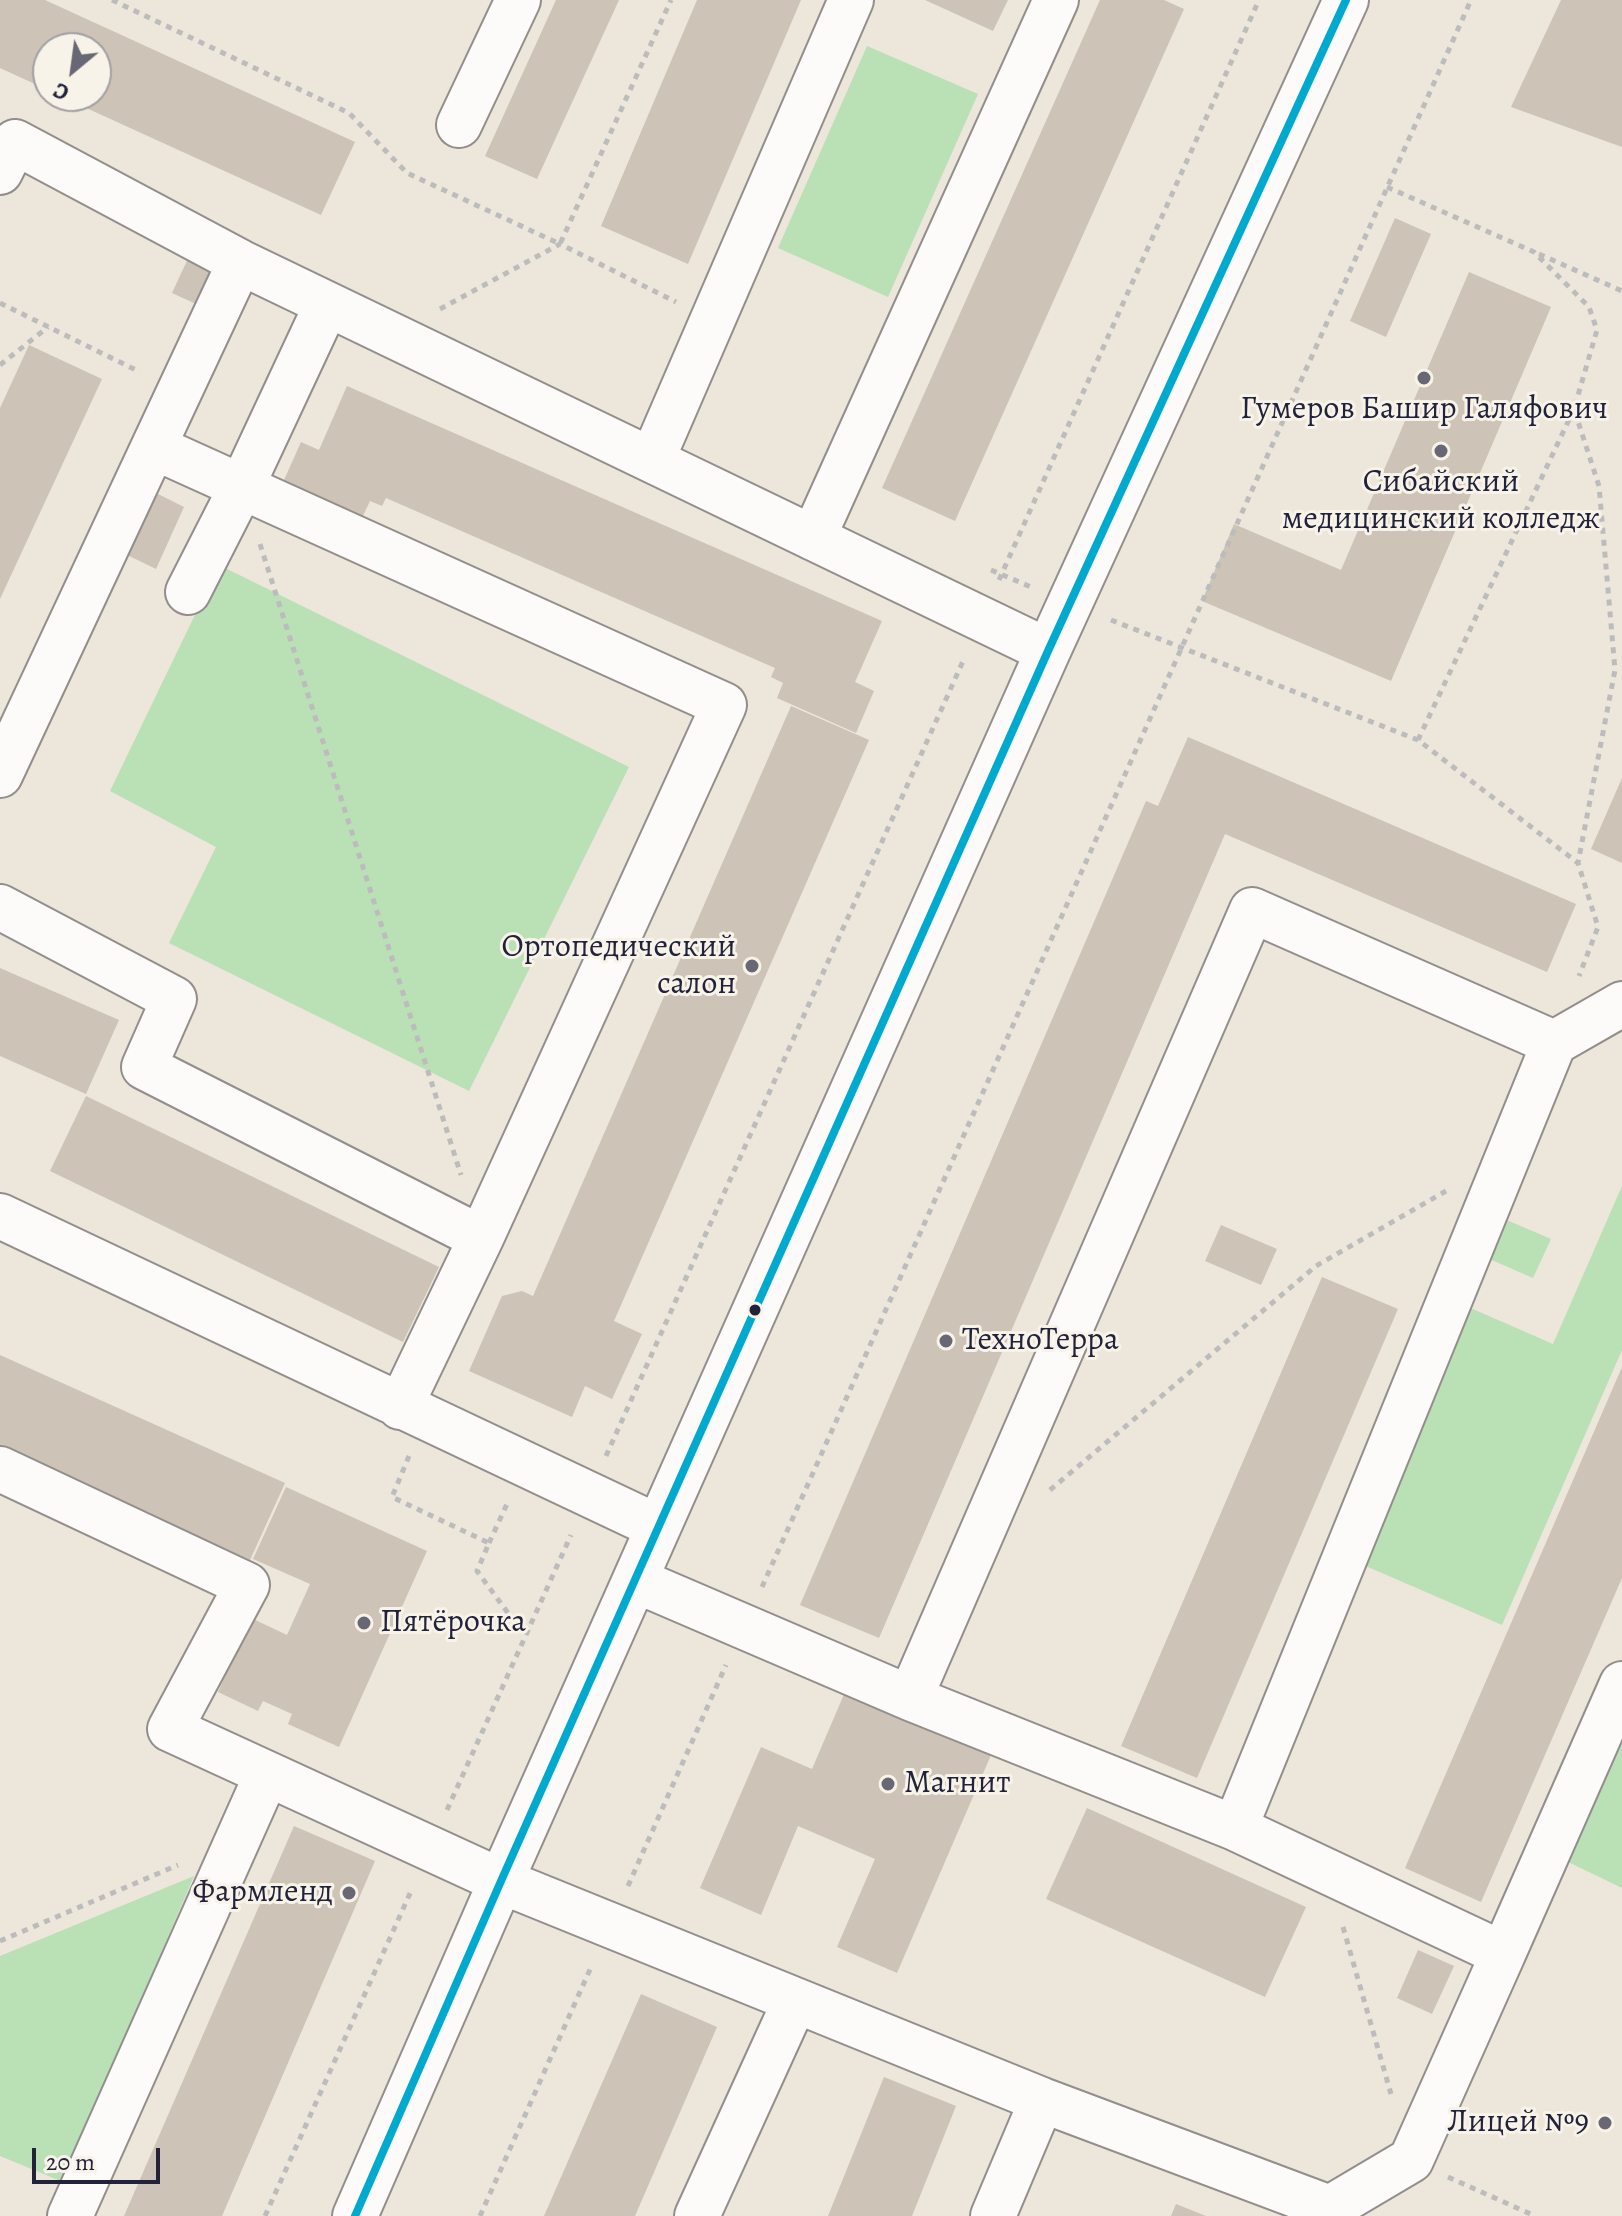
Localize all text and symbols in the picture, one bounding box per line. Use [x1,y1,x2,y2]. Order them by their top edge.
north arrow [32,32,112,112]
text: С [48,75,75,108]
marker: Гумеров Башир Галяфович [1415,369,1433,387]
place label: Гумеров Башир Галяфович [1240,391,1608,429]
marker: Сибайский медицинский колледж [1432,442,1450,460]
place label: Сибайский медицинский колледж [1282,464,1600,539]
place label: Ортопедический салон [502,929,736,1004]
marker: Ортопедический салон [743,957,761,975]
unlabelled marker [747,1302,763,1318]
place label: ТехноТерра [962,1322,1119,1360]
marker: ТехноТерра [937,1332,955,1350]
place label: Пятёрочка [380,1604,526,1642]
marker: Пятёрочка [355,1614,373,1632]
place label: Магнит [904,1765,1010,1803]
marker: Магнит [879,1775,897,1793]
place label: Фармленд [193,1874,333,1912]
marker: Фармленд [340,1884,358,1902]
place label: Лицей №9 [1447,2104,1589,2142]
marker: Лицей №9 [1596,2114,1614,2132]
scale bar [36,2132,164,2182]
text: 20 m [46,2146,95,2178]

